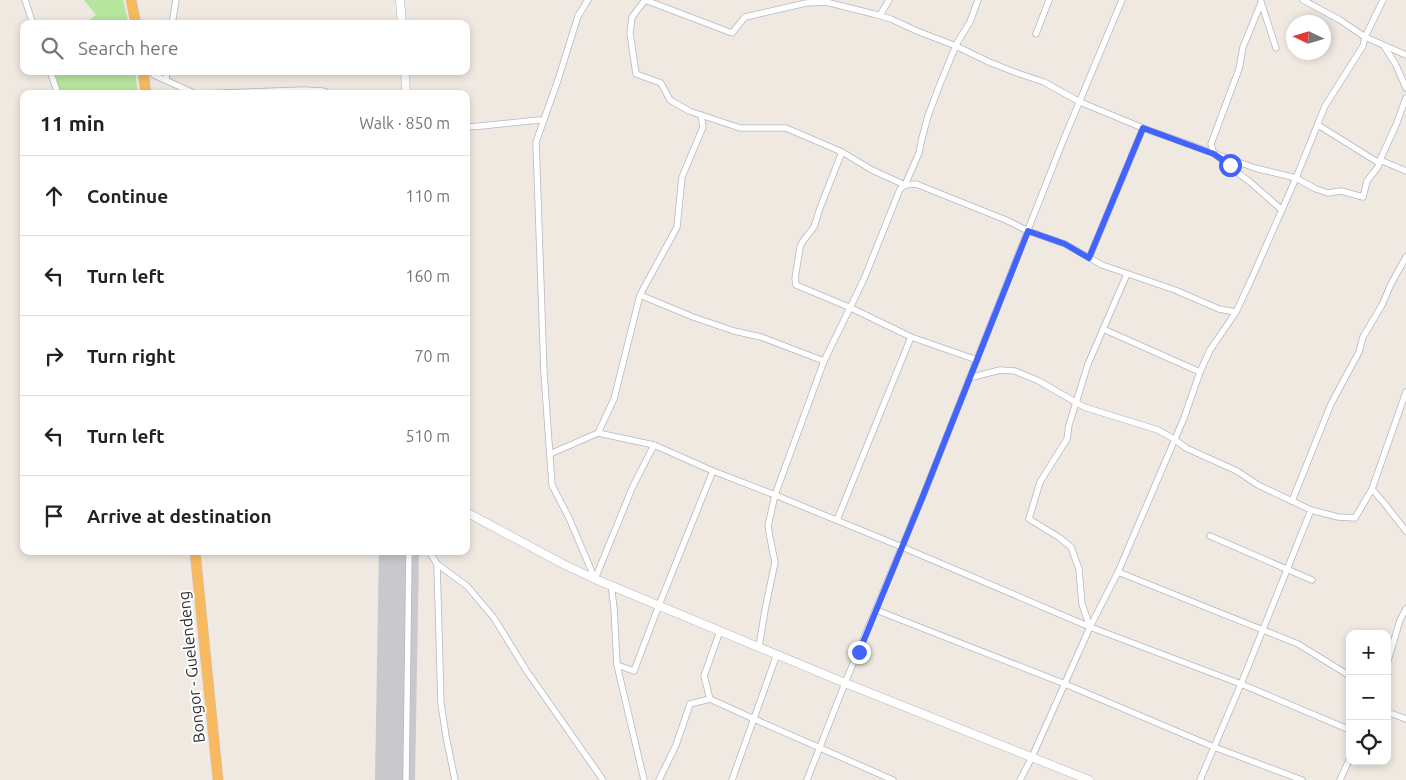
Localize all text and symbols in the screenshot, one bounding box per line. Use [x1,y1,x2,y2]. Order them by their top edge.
north arrow [1286,15,1331,60]
search box [20,20,470,75]
icon: search [38,34,66,62]
text: Search here [78,37,178,59]
text: 11 min [40,111,105,135]
text: Walk · 850 m [359,114,450,132]
route start [1219,154,1242,177]
icon: ahead [40,182,68,210]
text: Continue [87,185,168,207]
text: 110 m [405,187,450,205]
icon: left [40,262,68,290]
text: Turn left [87,265,165,287]
text: 160 m [405,267,450,285]
icon: right [40,342,68,370]
text: Turn right [87,345,175,367]
text: 70 m [414,347,450,365]
icon: left [40,422,68,450]
text: Turn left [87,425,165,447]
text: 510 m [405,427,450,445]
icon: arrive [40,502,68,530]
text: Arrive at destination [87,505,272,527]
street label: Bongor - Guelendeng [174,590,208,744]
map controls [1346,630,1391,765]
button: + [1346,630,1391,675]
route end [848,641,871,664]
button: − [1346,675,1391,720]
button: locate [1346,720,1391,765]

